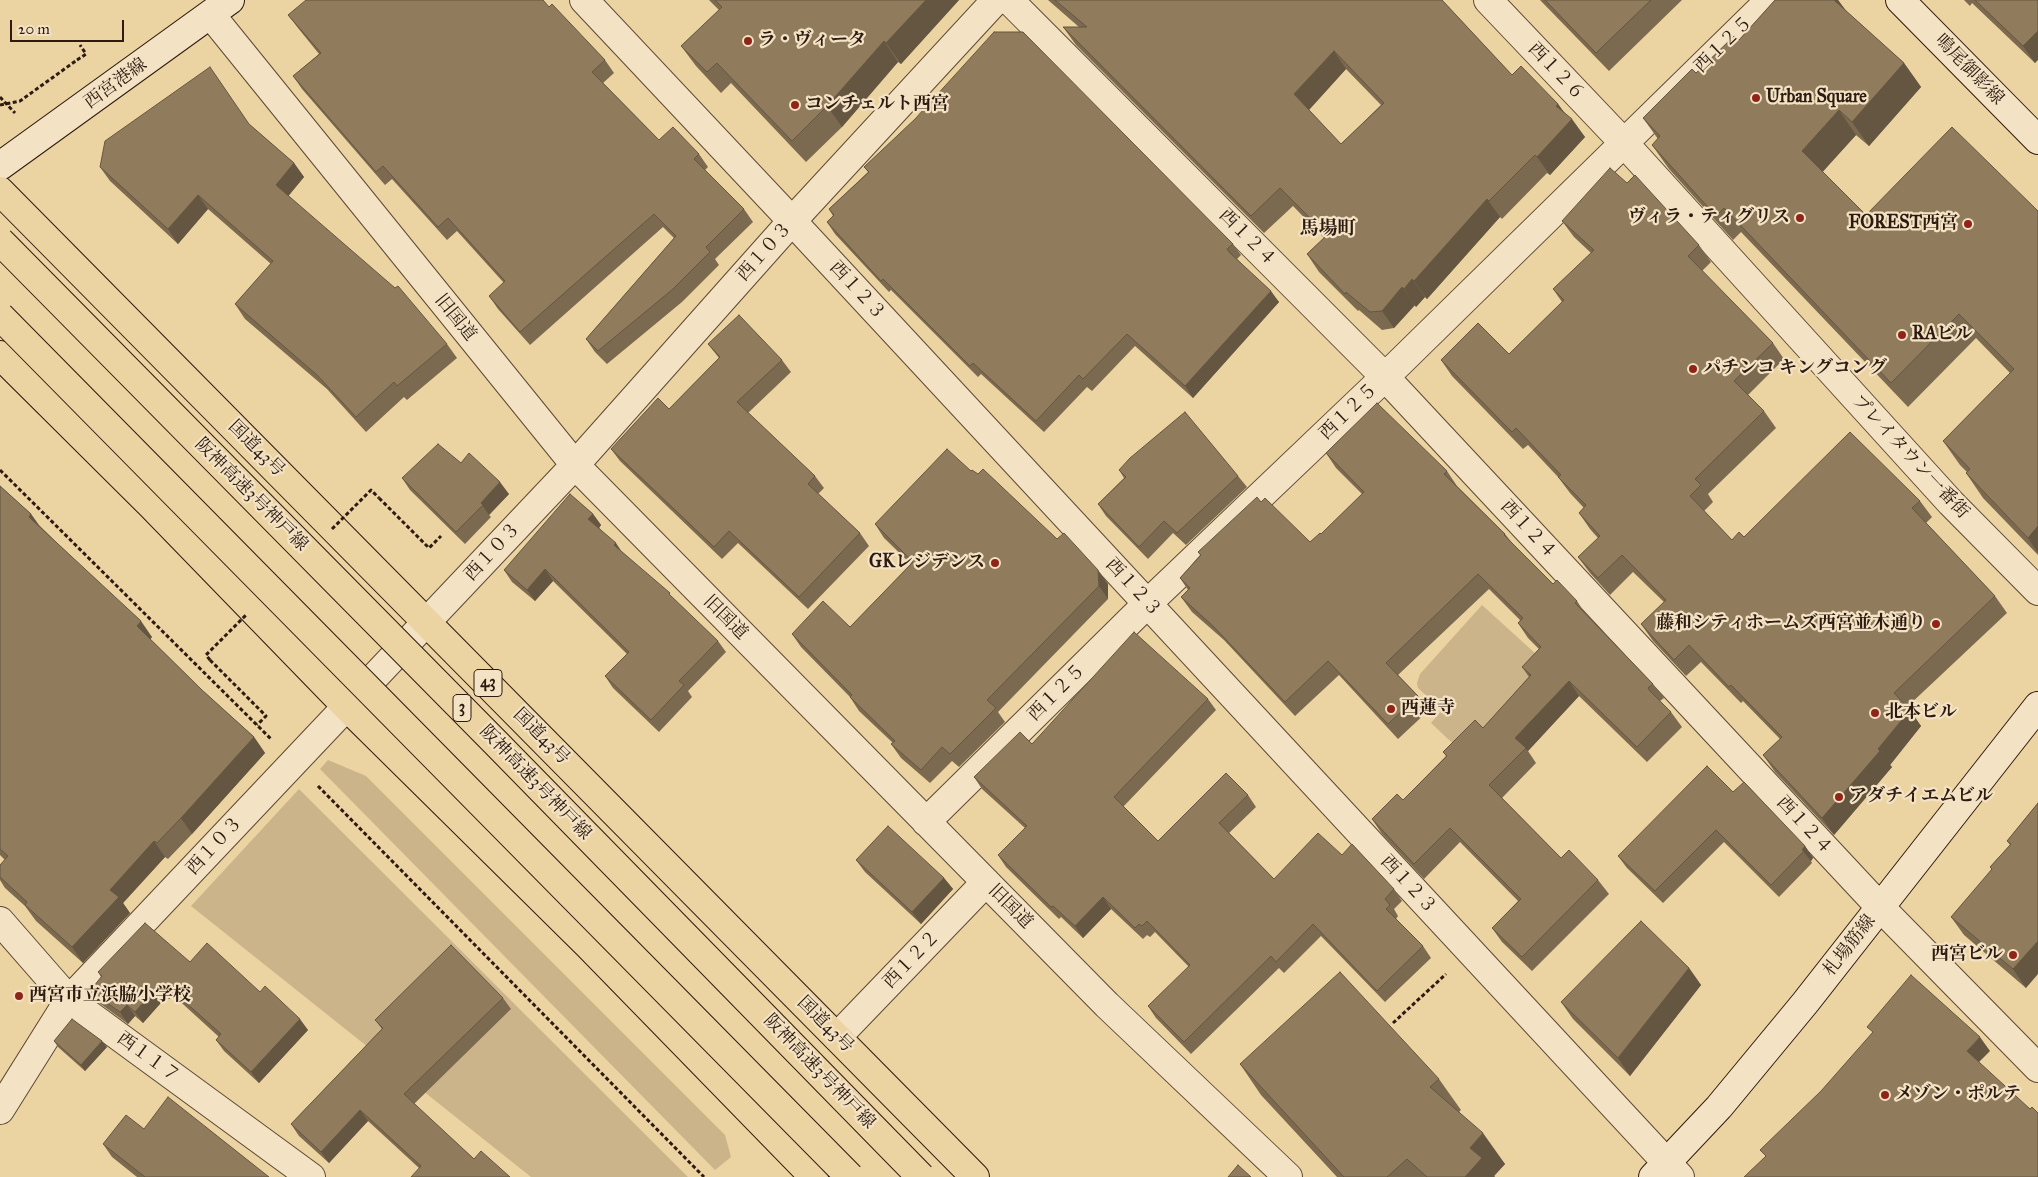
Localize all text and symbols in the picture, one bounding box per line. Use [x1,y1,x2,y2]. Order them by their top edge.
scale bar [12,10,126,42]
street label: 西１２５ [1691,12,1757,78]
text: 20 m [18,20,50,38]
place label: ラ・ヴィータ [758,30,866,52]
street label: 鳴尾御影線 [1930,30,2008,110]
marker: ラ・ヴィータ [742,35,754,47]
street label: 西１２６ [1523,39,1589,105]
street label: 西宮港線 [81,54,151,114]
place label: Urban Square [1766,87,1867,109]
marker: Urban Square [1750,92,1762,104]
place label: コンチェルト西宮 [805,94,949,116]
marker: コンチェルト西宮 [789,99,801,111]
street label: 西１２４ [1214,205,1280,271]
place label: ヴィラ・ティグリス [1628,207,1790,229]
marker: ヴィラ・ティグリス [1794,212,1806,224]
place label: FOREST西宮 [1848,213,1958,235]
street label: 西１０３ [733,218,797,286]
district label: 馬場町 [1300,218,1356,240]
marker: FOREST西宮 [1962,218,1974,230]
street label: 西１２３ [825,257,889,325]
street label: 旧国道 [430,290,480,346]
place label: RAビル [1912,324,1973,346]
marker: RAビル [1896,329,1908,341]
place label: パチンコ キングコング [1703,358,1887,380]
marker: パチンコ キングコング [1687,363,1699,375]
street label: 西１２５ [1316,379,1382,445]
street label: プレイタウン一番街 [1847,390,1973,524]
street label: 国道43号 [223,416,289,482]
street label: 阪神高速3号神戸線 [190,434,312,556]
street label: 西１２４ [1496,496,1560,564]
street label: 西１０３ [461,518,525,586]
place label: GKレジデンス [869,552,985,574]
street label: 西１２３ [1101,554,1165,622]
marker: GKレジデンス [989,557,1001,569]
street label: 旧国道 [698,591,752,645]
place label: 藤和シティホームズ西宮並木通り [1656,613,1926,635]
marker: 藤和シティホームズ西宮並木通り [1930,618,1942,630]
street label: 西１２５ [1024,660,1090,726]
road number: 43 [474,670,502,696]
road number: 3 [453,694,471,721]
place label: 西蓮寺 [1401,698,1455,720]
place label: 北本ビル [1885,702,1957,724]
marker: 西蓮寺 [1385,703,1397,715]
street label: 国道43号 [508,704,574,770]
marker: 北本ビル [1869,707,1881,719]
street label: 阪神高速3号神戸線 [475,721,595,845]
place label: アダチイエムビル [1849,786,1993,808]
marker: アダチイエムビル [1833,791,1845,803]
street label: 西１２４ [1772,792,1836,860]
street label: 西１０３ [183,812,247,880]
street label: 西１２３ [1376,851,1440,919]
street label: 旧国道 [983,880,1037,934]
street label: 札場筋線 [1819,911,1881,981]
street label: 西１２２ [879,927,945,993]
place label: 西宮ビル [1931,944,2003,966]
marker: 西宮ビル [2007,949,2019,961]
place label: 西宮市立浜脇小学校 [29,985,191,1007]
marker: 西宮市立浜脇小学校 [13,990,25,1002]
street label: 国道43号 [792,992,858,1058]
street label: 阪神高速3号神戸線 [759,1010,879,1134]
street label: 西１１７ [113,1028,183,1088]
place label: メゾン・ポルテ [1895,1084,2021,1106]
marker: メゾン・ポルテ [1879,1089,1891,1101]

